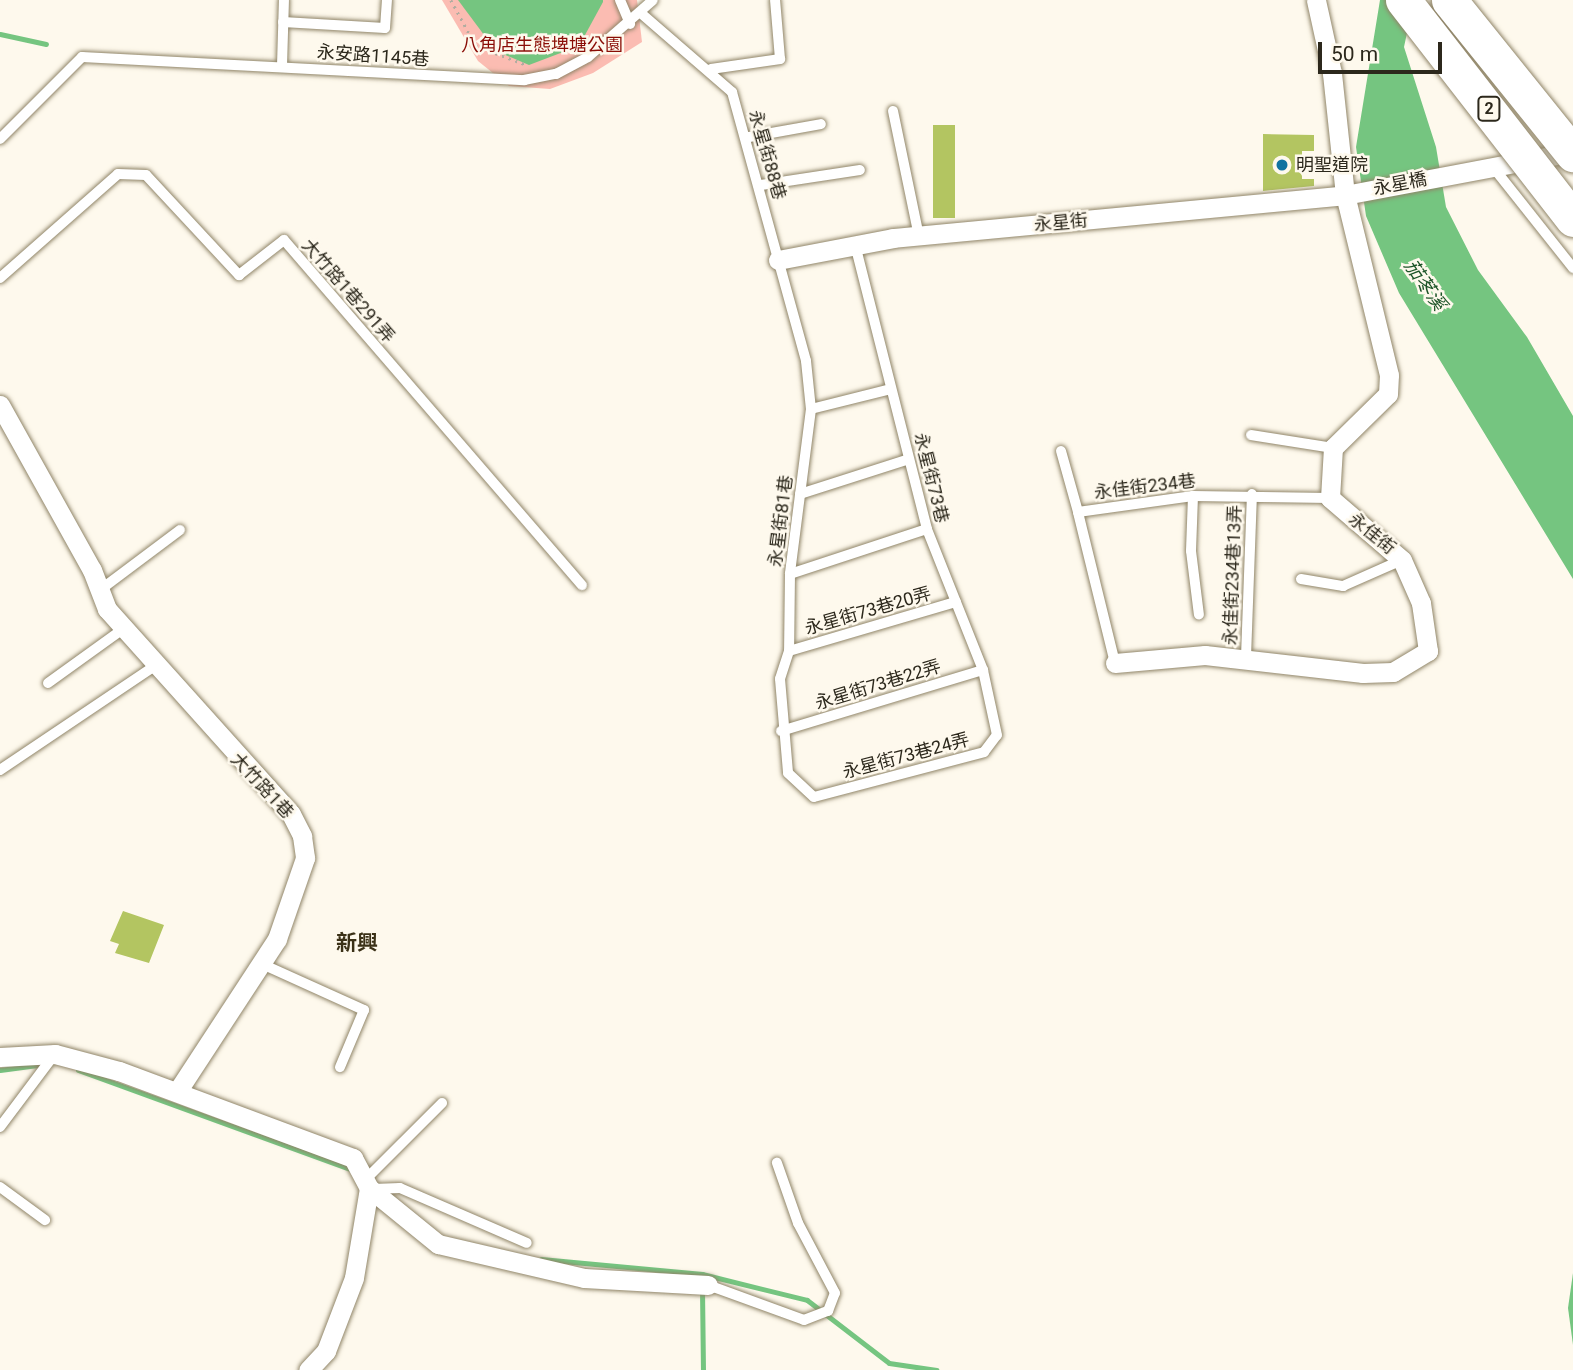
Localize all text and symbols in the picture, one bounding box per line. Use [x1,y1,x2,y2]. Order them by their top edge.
scale bar [1321,28,1445,72]
park label: 八角店生態埤塘公園 [461,34,623,56]
street label: 永安路1145巷 [316,41,430,71]
text: 50 m [1331,42,1378,66]
road number: 2 [1477,96,1501,122]
street label: 永星街88巷 [744,108,790,202]
place label: 明聖道院 [1296,154,1368,176]
marker: 明聖道院 [1274,157,1290,173]
street label: 永星橋 [1371,168,1429,200]
street label: 永星街 [1033,210,1089,236]
street label: 大竹路1巷291弄 [297,235,399,347]
water label: 茄苳溪 [1399,255,1451,315]
street label: 永星街73巷 [909,431,953,525]
street label: 永佳街234巷 [1093,470,1197,504]
street label: 永星街81巷 [765,474,797,568]
street label: 永佳街234巷13弄 [1220,504,1246,646]
street label: 永佳街 [1344,509,1400,559]
street label: 永星街73巷20弄 [802,583,934,639]
street label: 永星街73巷22弄 [812,656,944,714]
street label: 永星街73巷24弄 [840,729,972,783]
street label: 大竹路1巷 [226,749,298,823]
district label: 新興 [336,930,378,956]

